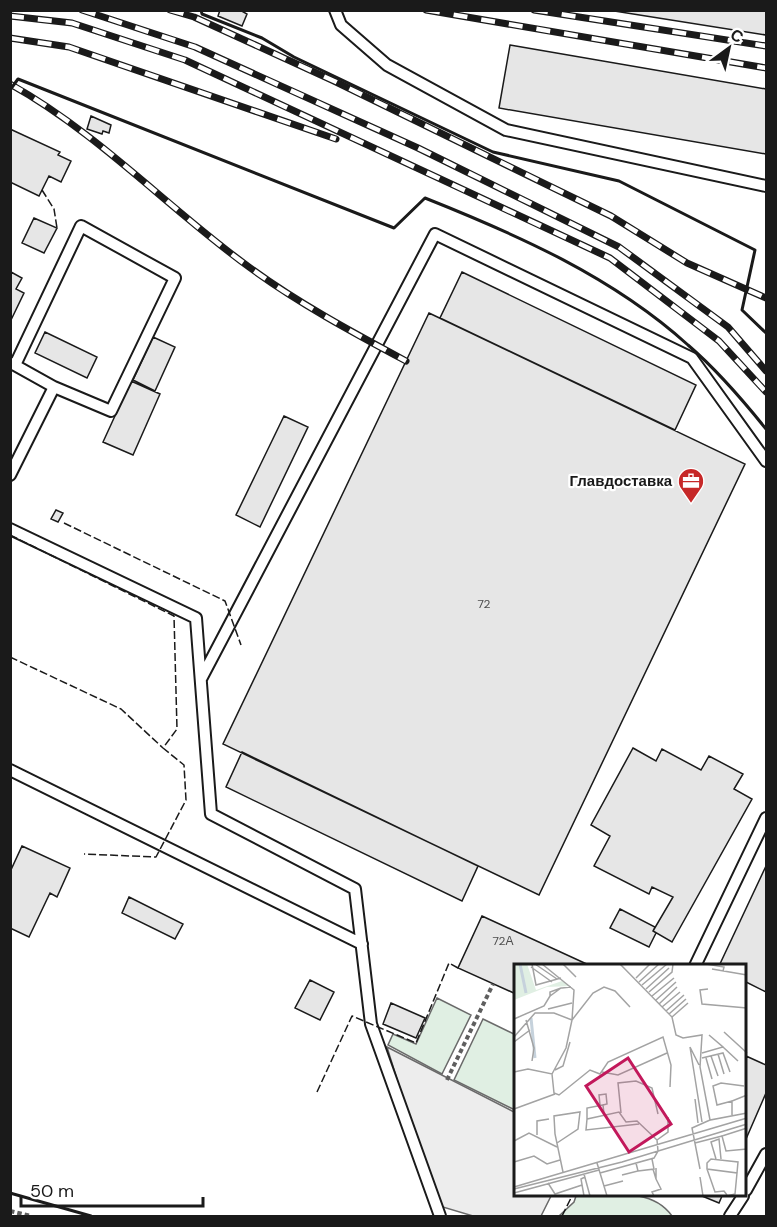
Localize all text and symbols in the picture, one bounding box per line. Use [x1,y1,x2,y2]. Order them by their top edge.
north arrow [699,18,759,78]
text: С [726,24,748,48]
office icon: Главдоставка [676,466,706,504]
place label: Главдоставка [570,471,673,491]
house number: 72 [477,596,491,612]
house number: 72А [492,933,514,949]
inset map [514,964,747,1197]
scale bar [21,1170,202,1208]
text: 50 m [30,1179,74,1203]

